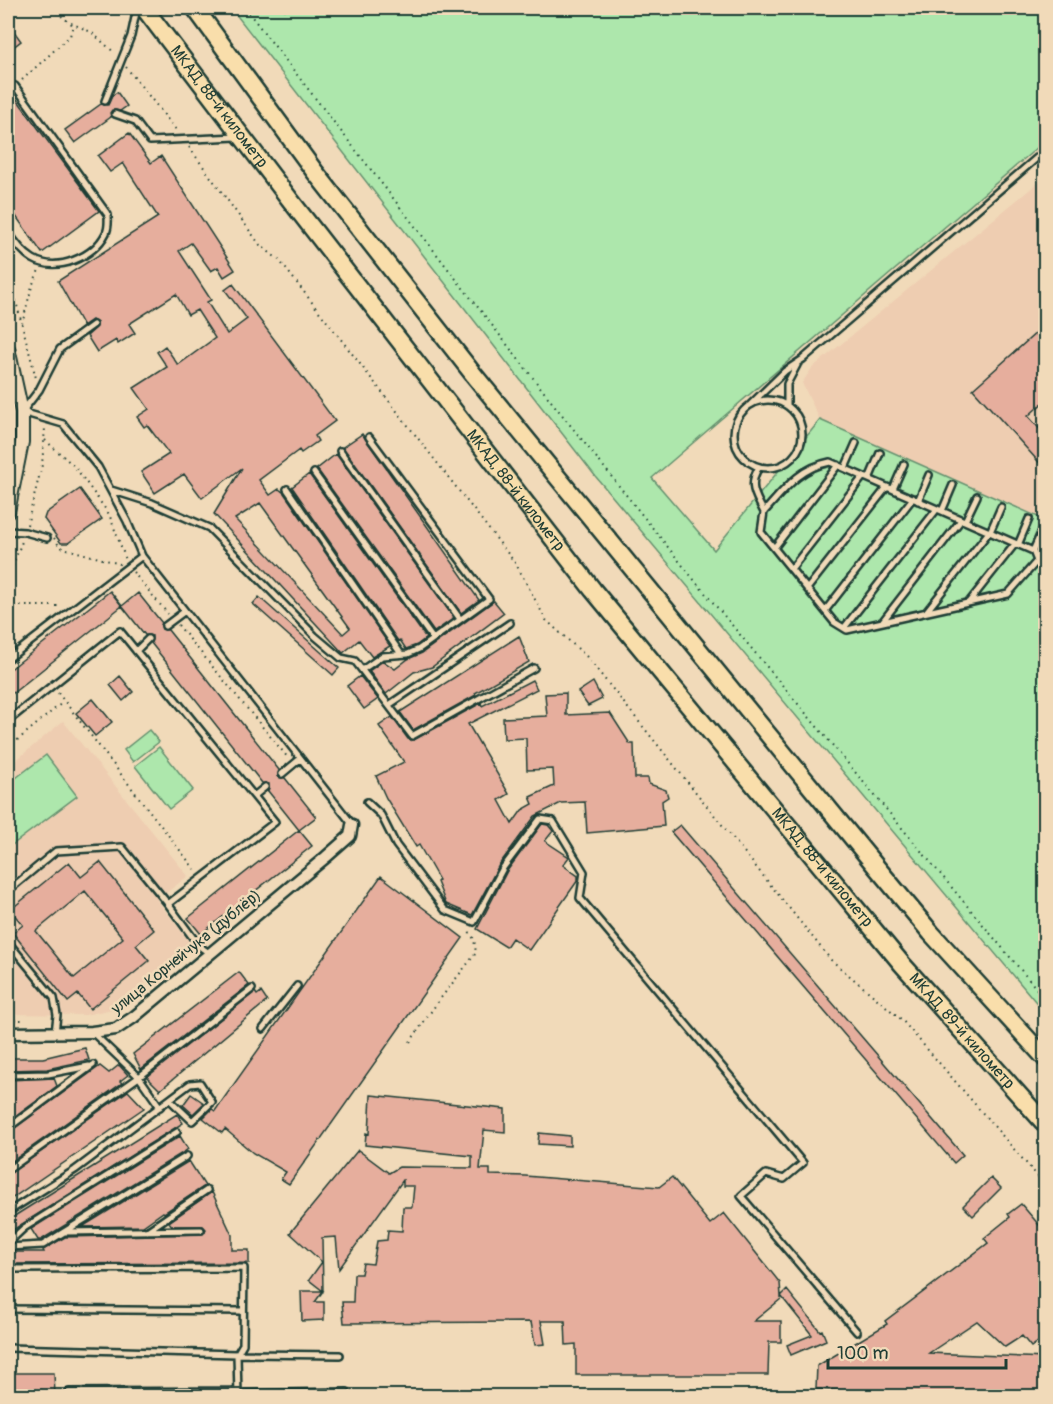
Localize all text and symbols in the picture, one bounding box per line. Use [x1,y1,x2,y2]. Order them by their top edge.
street label: МКАД, 88-й километр [166,41,272,172]
street label: МКАД, 88-й километр [462,425,569,555]
street label: МКАД, 88-й километр [767,804,877,931]
street label: улица Корнейчука (дублёр) [106,885,265,1019]
street label: МКАД, 89-й километр [905,969,1019,1093]
scale bar [828,1332,1006,1370]
text: 100 m [837,1342,889,1365]

